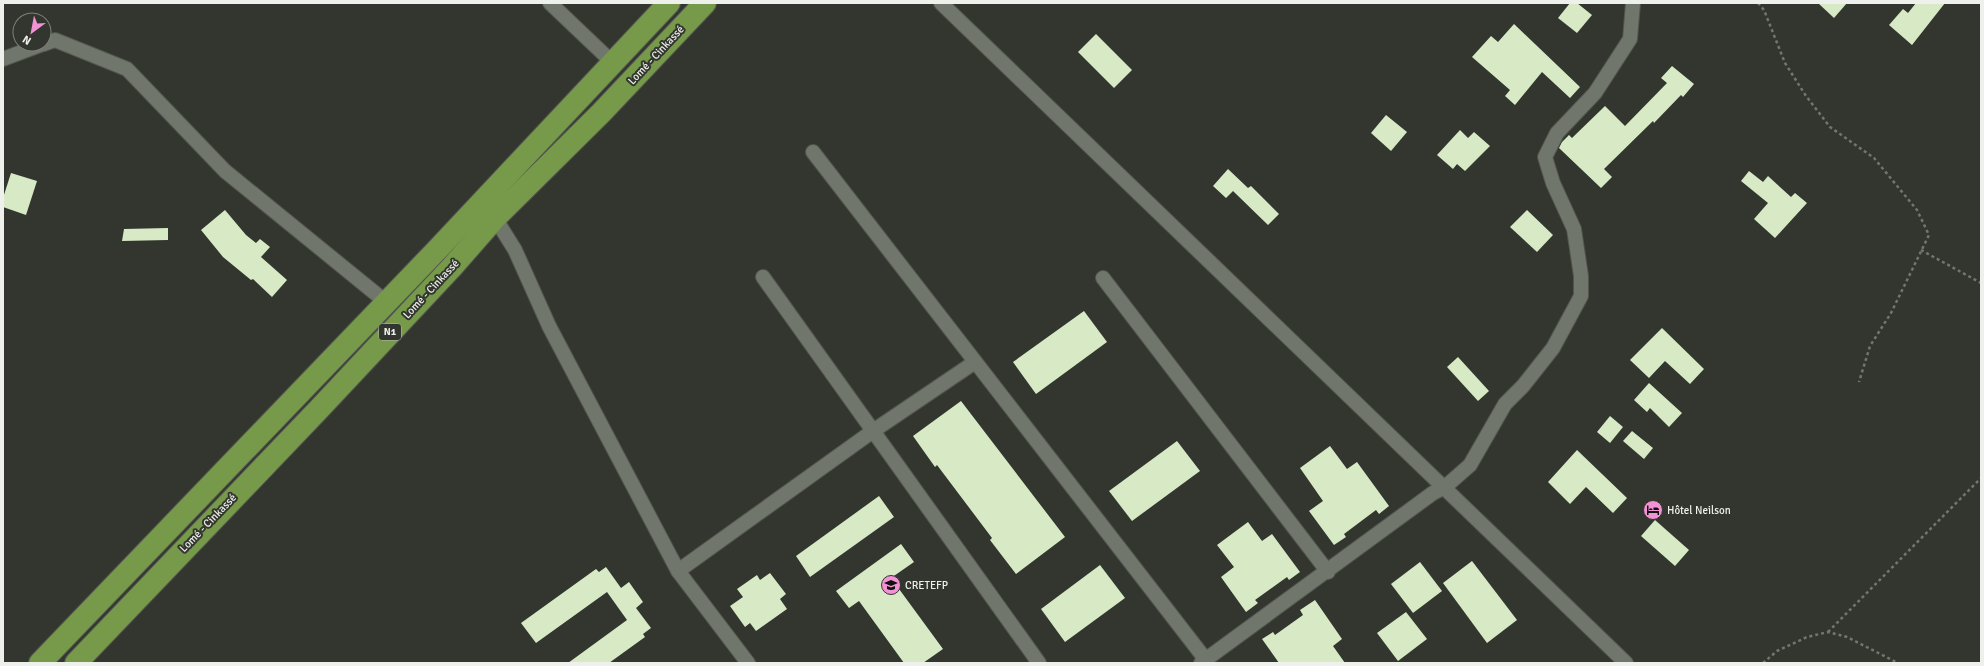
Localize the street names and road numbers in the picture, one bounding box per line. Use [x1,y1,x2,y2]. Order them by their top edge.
street label: Lomé - Cinkassé [625,23,687,87]
street label: Lomé - Cinkassé [400,257,462,321]
road number: N1 [379,324,401,340]
street label: Lomé - Cinkassé [177,491,239,555]

